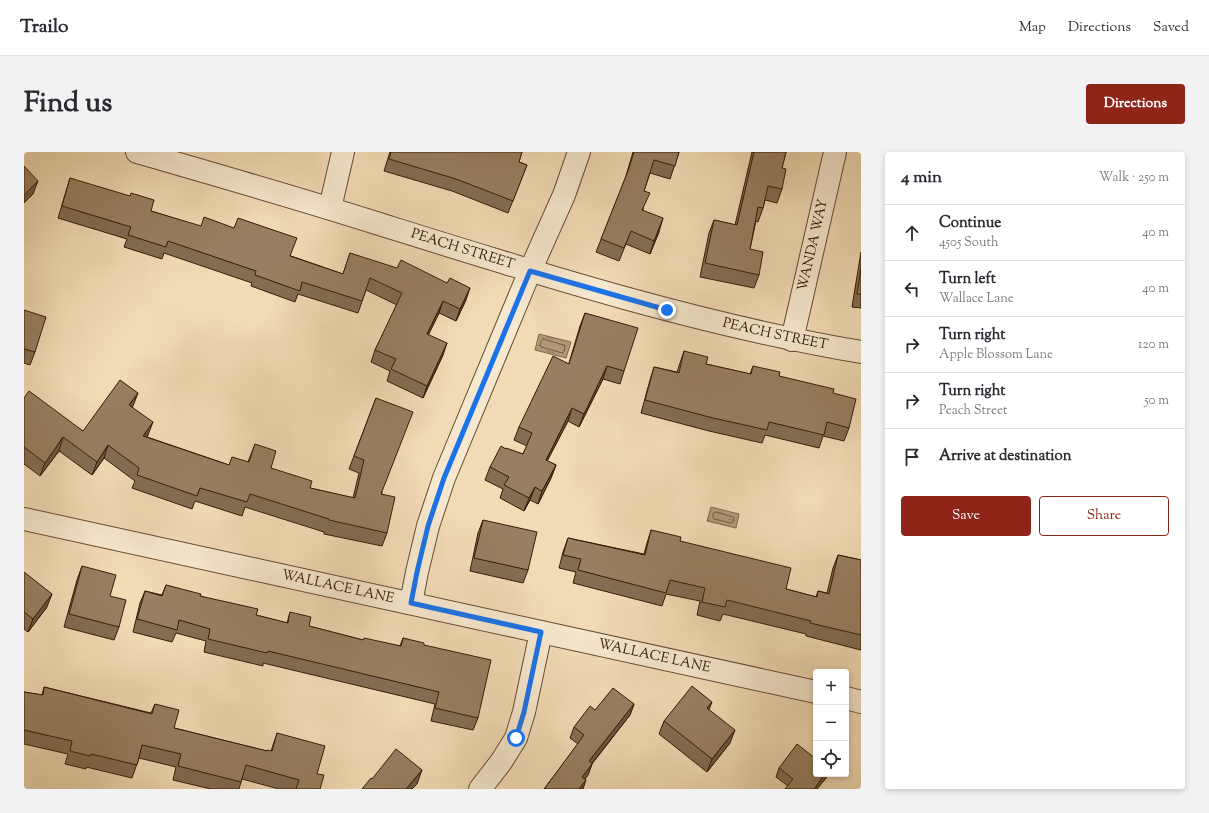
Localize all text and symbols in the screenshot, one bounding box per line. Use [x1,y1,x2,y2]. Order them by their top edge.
text: Trailo [20,14,68,41]
text: Map [1019,18,1046,38]
text: Directions [1068,18,1131,38]
text: Saved [1153,18,1189,38]
text: Find us [24,84,112,124]
button: Directions [1086,84,1185,124]
text: 4 min [901,166,942,190]
text: Walk · 250 m [1099,169,1169,187]
street label: WANDA WAY [793,197,834,293]
text: Continue [939,213,1001,234]
icon: ahead [901,222,923,244]
street label: PEACH STREET [408,224,517,275]
text: 40 m [1142,224,1169,242]
text: 4505 South [939,234,999,252]
text: Turn left [939,269,996,290]
icon: left [901,278,923,300]
text: 40 m [1142,280,1169,298]
text: Wallace Lane [939,290,1014,308]
route end [658,301,676,319]
street label: PEACH STREET [720,314,830,356]
text: Turn right [939,325,1005,346]
icon: right [901,334,923,356]
text: 120 m [1138,336,1169,354]
text: Apple Blossom Lane [939,346,1053,364]
text: Turn right [939,381,1005,402]
icon: right [901,390,923,412]
text: 50 m [1144,392,1169,410]
text: Peach Street [939,402,1007,420]
icon: arrive [901,446,923,468]
text: Arrive at destination [939,446,1072,467]
button: Save [901,496,1031,536]
button: Share [1039,496,1169,536]
street label: WALLACE LANE [279,565,396,610]
street label: WALLACE LANE [596,635,713,679]
map controls [813,669,849,777]
button: + [813,669,849,705]
button: − [813,705,849,741]
route start [507,729,525,747]
button: locate [813,741,849,777]

